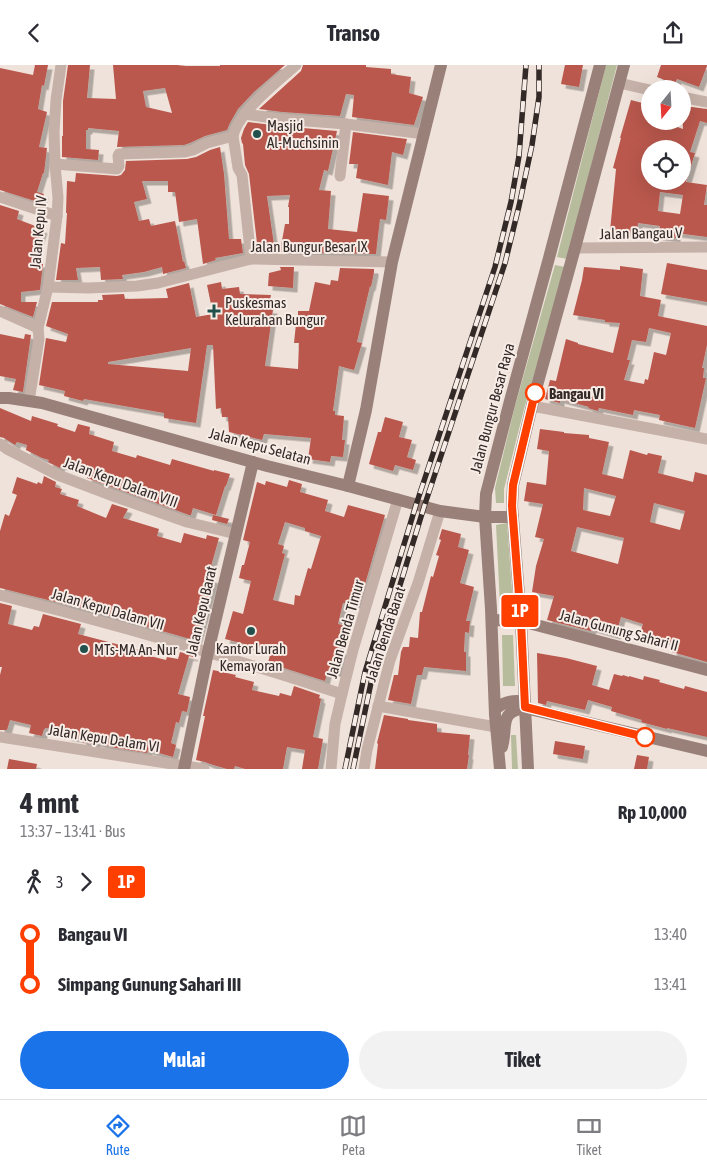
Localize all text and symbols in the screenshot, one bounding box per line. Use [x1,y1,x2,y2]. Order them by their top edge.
icon: back [20,19,48,47]
icon: share [659,19,687,47]
text: Transo [327,20,380,46]
north arrow [641,80,691,130]
map controls [641,80,691,190]
place label: Masjid Al-Muchsinin [267,117,339,151]
marker: Masjid Al-Muchsinin [251,128,263,140]
button: locate [641,140,691,190]
street label: Jalan Kepu IV [26,194,50,269]
street label: Jalan Bangau V [599,224,683,242]
street label: Jalan Bungur Besar IX [250,238,368,255]
place label: Puskesmas Kelurahan Bungur [225,294,325,328]
marker: Puskesmas Kelurahan Bungur [207,304,221,318]
street label: Jalan Bungur Besar Raya [466,341,518,475]
marker: Bangau VI [525,383,545,403]
place label: Bangau VI [549,385,604,402]
street label: Jalan Kepu Selatan [207,424,313,468]
street label: Jalan Kepu Dalam VIII [62,453,180,511]
street label: Jalan Kepu Barat [182,564,220,658]
street label: Jalan Benda Timur [323,577,367,680]
street label: Jalan Benda Barat [362,584,408,684]
street label: Jalan Kepu Dalam VII [50,585,166,633]
line badge: 1P [498,595,542,627]
text: 1P [511,600,529,621]
street label: Jalan Gunung Sahari II [558,606,680,654]
marker: Kantor Lurah Kemayoran [245,625,257,637]
place label: Kantor Lurah Kemayoran [216,640,286,674]
place label: MTs-MA An-Nur [94,641,178,658]
marker: MTs-MA An-Nur [78,643,90,655]
street label: Jalan Kepu Dalam VI [47,721,161,755]
unlabelled marker [635,727,655,747]
text: 4 mnt [20,787,79,819]
text: Rp 10,000 [618,801,687,823]
text: 13:37 – 13:41 · Bus [20,822,125,840]
icon: walk [20,868,48,896]
icon: forward [72,868,100,896]
text: 1P [118,871,135,892]
text: 3 [56,873,64,891]
text: Bangau VI [58,923,128,945]
text: 13:40 [654,925,687,943]
text: Simpang Gunung Sahari III [58,973,241,995]
text: 13:41 [654,975,687,993]
button: Mulai [20,1031,349,1089]
button: Tiket [359,1031,687,1089]
tab: Rute [104,1112,132,1158]
tab: Peta [339,1112,367,1158]
tab: Tiket [575,1112,603,1158]

